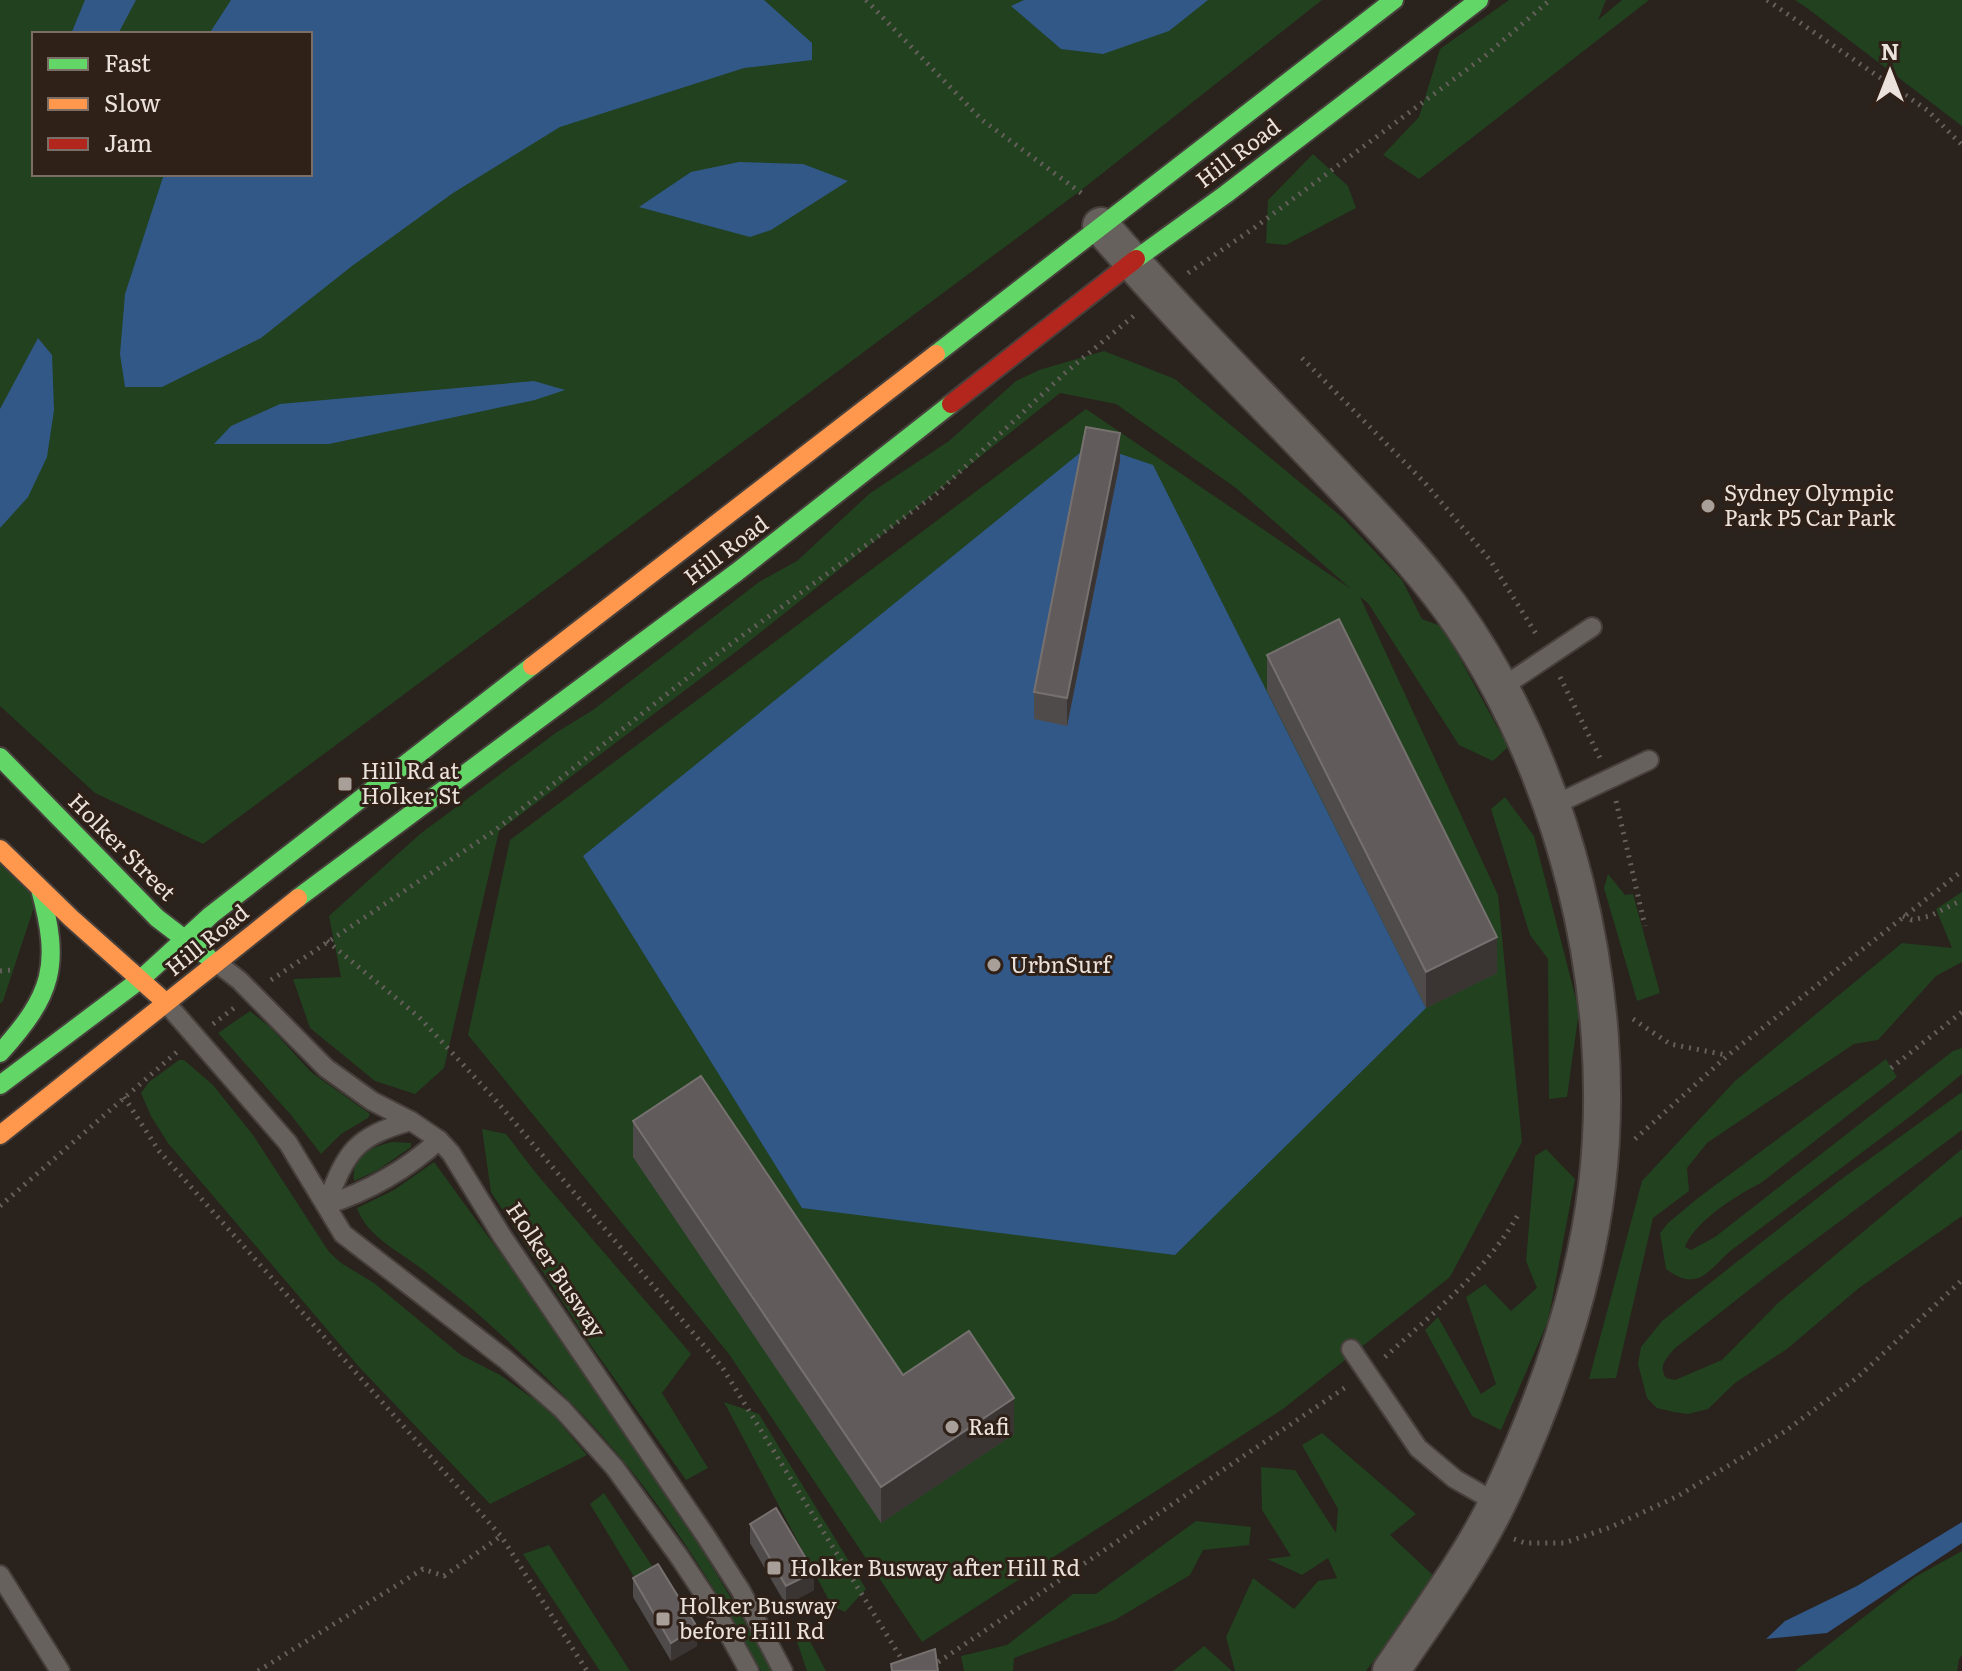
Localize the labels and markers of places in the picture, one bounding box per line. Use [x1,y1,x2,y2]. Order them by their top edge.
place label: Sydney Olympic Park P5 Car Park [1724,475,1896,533]
marker: Sydney Olympic Park P5 Car Park [1699,497,1717,515]
place label: Hill Rd at Holker St [361,753,460,811]
marker: Hill Rd at Holker St [336,775,354,793]
place label: UrbnSurf [1010,947,1112,980]
marker: UrbnSurf [985,956,1003,974]
place label: Rafi [968,1409,1010,1442]
marker: Rafi [943,1418,961,1436]
place label: Holker Busway after Hill Rd [790,1550,1080,1583]
marker: Holker Busway after Hill Rd [765,1559,783,1577]
place label: Holker Busway before Hill Rd [679,1588,837,1646]
marker: Holker Busway before Hill Rd [654,1610,672,1628]

